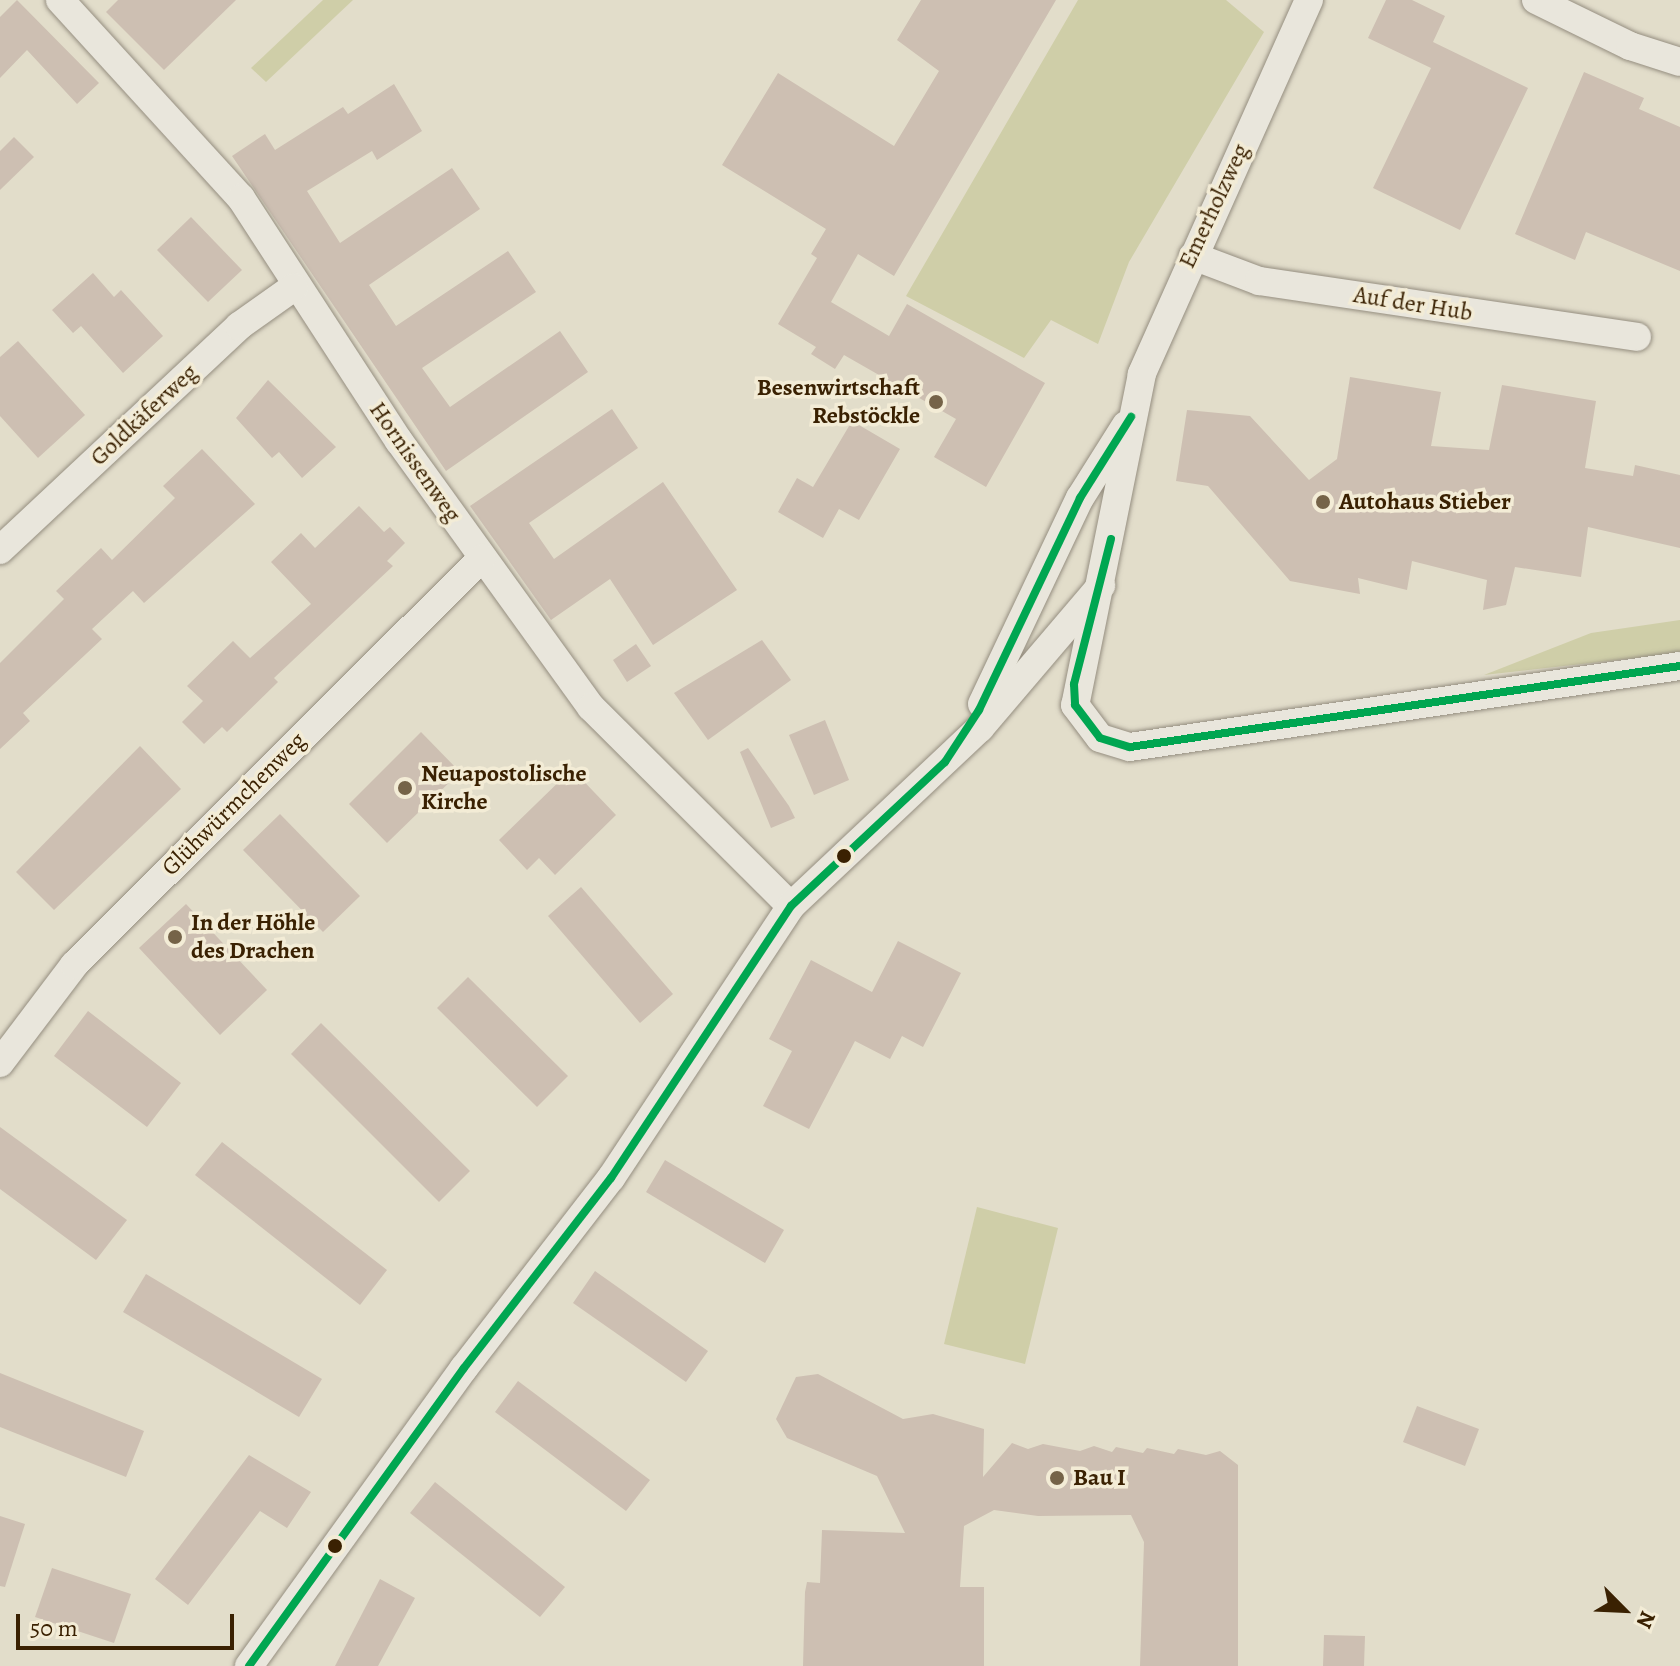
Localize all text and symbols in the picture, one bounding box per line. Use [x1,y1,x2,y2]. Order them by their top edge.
street label: Emerholzweg [1173,139,1255,273]
street label: Auf der Hub [1351,280,1475,328]
street label: Goldkäferweg [85,358,203,472]
place label: Besenwirtschaft Rebstöckle [757,374,920,430]
marker: Besenwirtschaft Rebstöckle [927,393,945,411]
street label: Hornissenweg [363,396,467,528]
place label: Autohaus Stieber [1339,488,1511,516]
marker: Autohaus Stieber [1314,493,1332,511]
street label: Glühwürmchenweg [156,726,312,882]
place label: Neuapostolische Kirche [421,760,587,816]
marker: Neuapostolische Kirche [396,779,414,797]
unlabelled marker [836,848,852,864]
place label: In der Höhle des Drachen [191,909,315,965]
marker: In der Höhle des Drachen [166,928,184,946]
place label: Bau I [1073,1464,1126,1492]
marker: Bau I [1048,1469,1066,1487]
unlabelled marker [327,1538,343,1554]
north arrow [1584,1570,1664,1650]
scale bar [20,1598,238,1648]
text: N [1629,1606,1663,1633]
text: 50 m [30,1612,78,1644]

